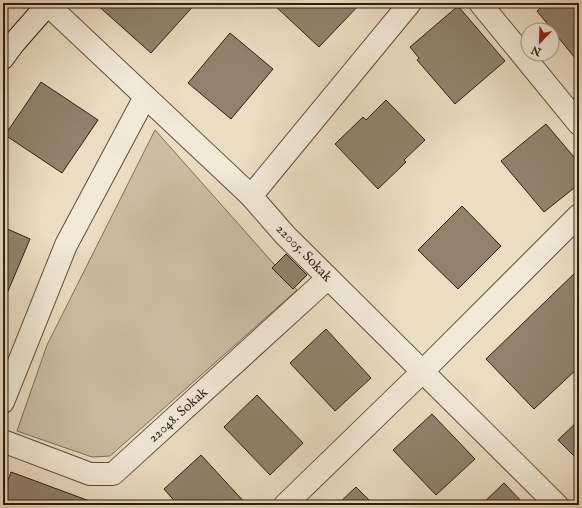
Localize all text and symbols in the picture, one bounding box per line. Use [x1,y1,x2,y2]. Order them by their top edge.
north arrow [520,22,560,62]
text: N [529,42,545,59]
street label: 22005. Sokak [272,220,336,286]
street label: 22048. Sokak [144,383,212,446]

